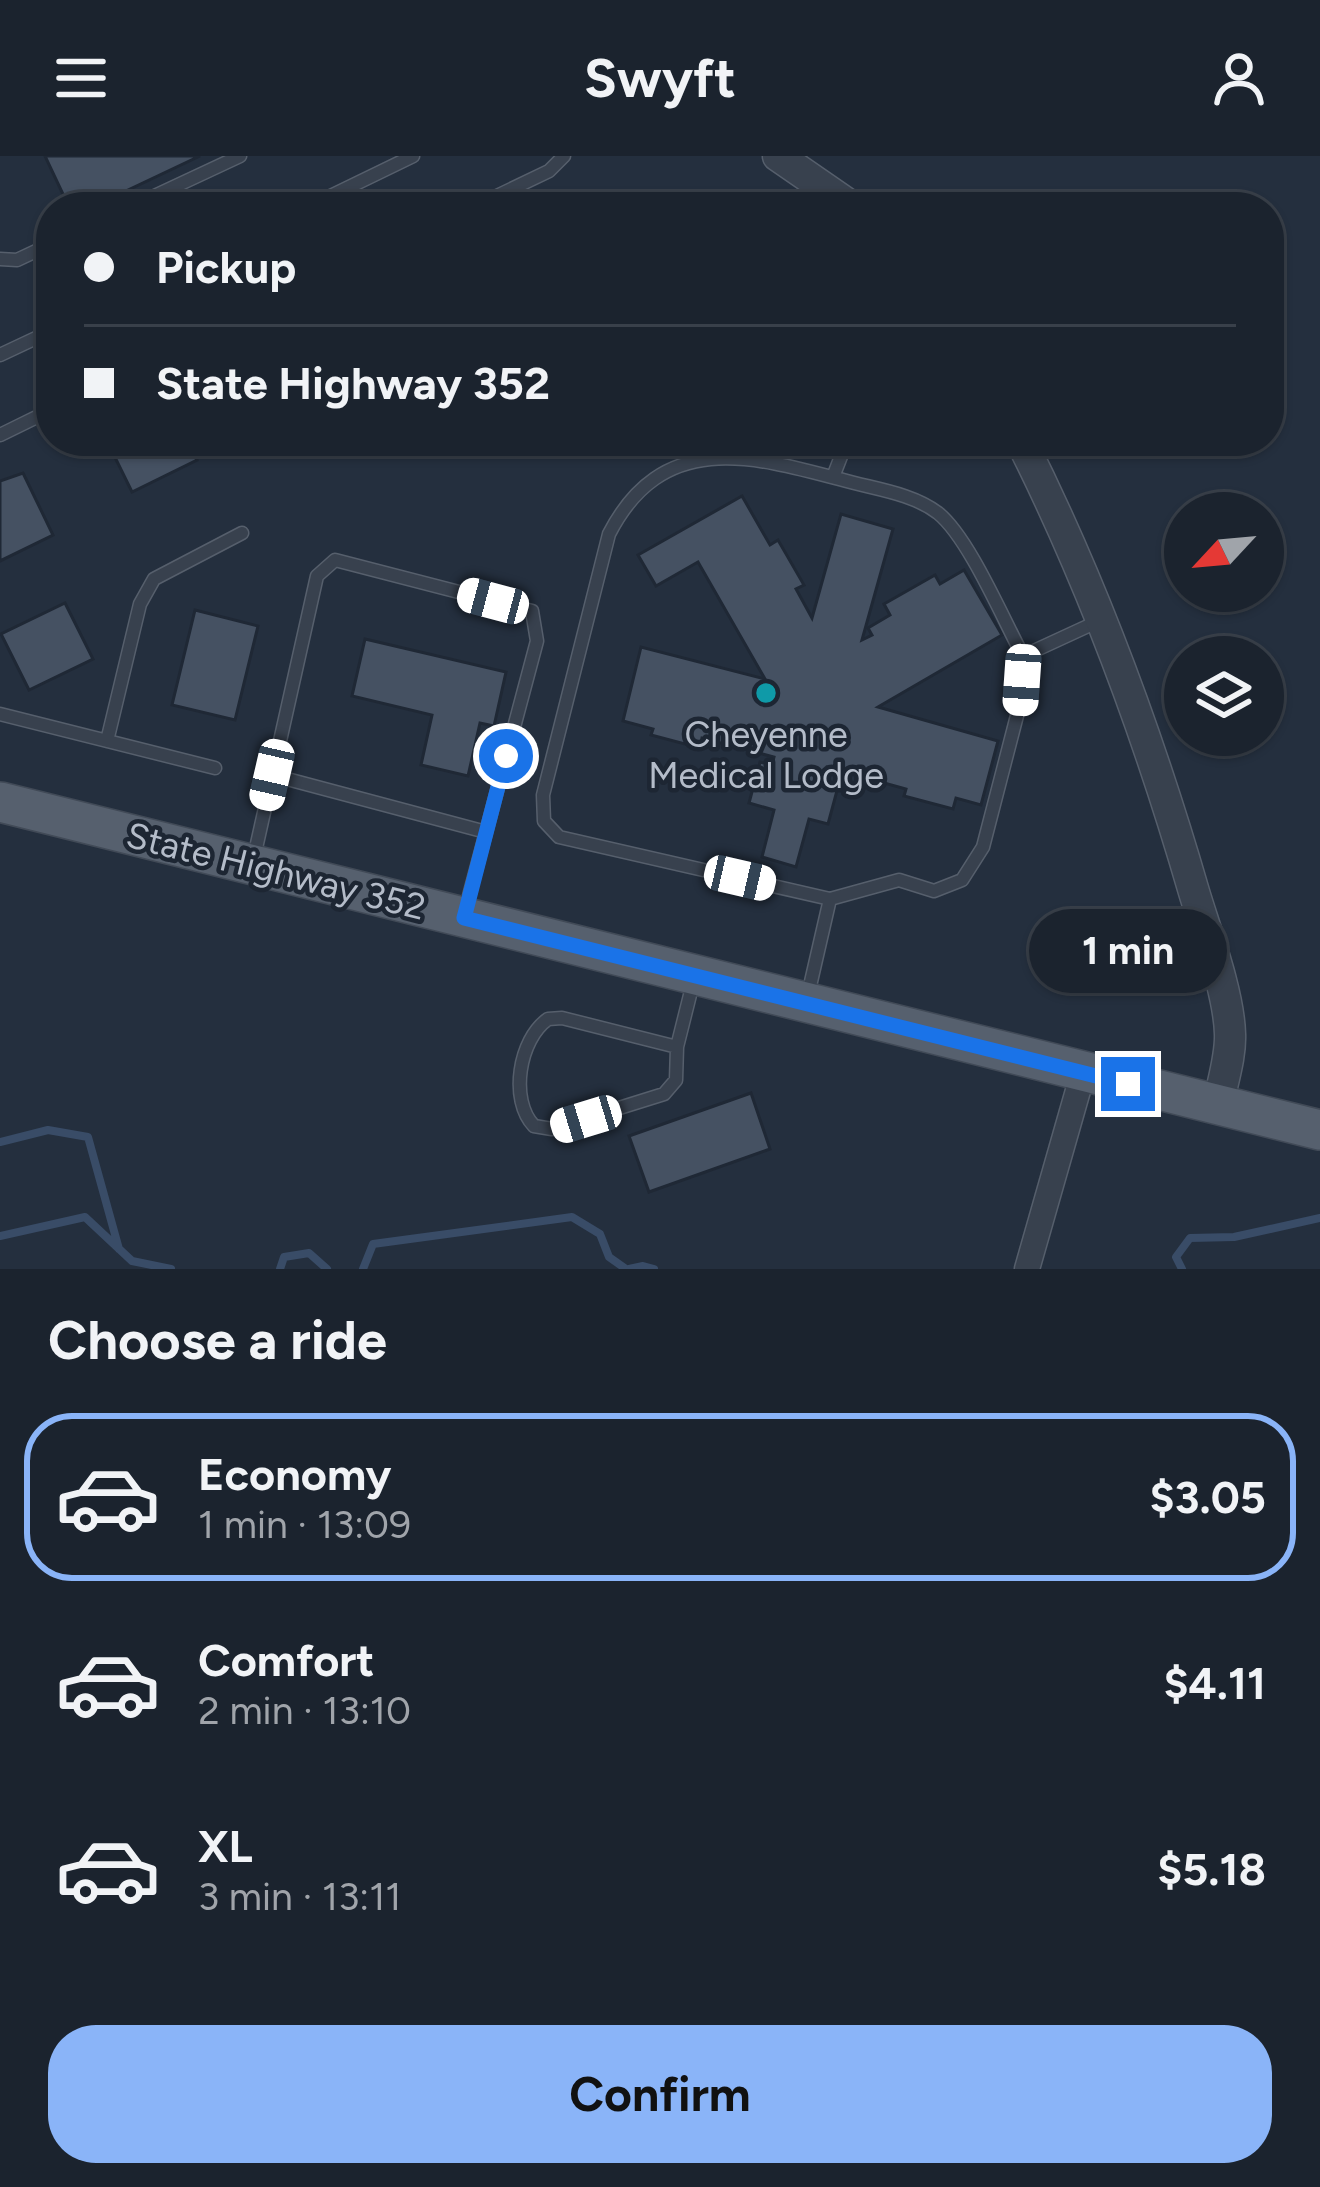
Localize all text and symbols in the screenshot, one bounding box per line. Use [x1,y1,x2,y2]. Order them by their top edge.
icon: menu [48,45,114,111]
icon: person [1206,45,1272,111]
text: Swyft [584,46,736,111]
text: Pickup [156,240,296,294]
text: State Highway 352 [156,356,550,410]
north arrow [1164,492,1284,612]
map controls [1164,492,1284,756]
car [454,574,532,628]
button: layers [1164,636,1284,756]
car [1002,643,1042,717]
marker: Cheyenne Medical Lodge [753,680,779,706]
place label: Cheyenne Medical Lodge [648,713,884,797]
route start [479,729,533,783]
car [246,736,298,814]
street label: State Highway 352 [122,813,430,929]
car [701,852,779,904]
callout: 1 min [1029,910,1227,994]
text: 1 min [1082,927,1174,974]
route end [1101,1057,1155,1111]
car [546,1091,626,1147]
text: Choose a ride [48,1308,387,1373]
icon: car [54,1443,162,1551]
text: Economy [198,1447,391,1501]
text: $3.05 [1150,1470,1266,1524]
text: 1 min · 13:09 [198,1501,411,1548]
icon: car [54,1629,162,1737]
text: Comfort [198,1633,374,1687]
text: $4.11 [1163,1656,1266,1710]
text: 2 min · 13:10 [198,1687,411,1734]
icon: car [54,1815,162,1923]
text: XL [198,1819,253,1873]
text: $5.18 [1157,1842,1266,1896]
text: 3 min · 13:11 [198,1873,401,1920]
button: Confirm [48,2025,1272,2163]

